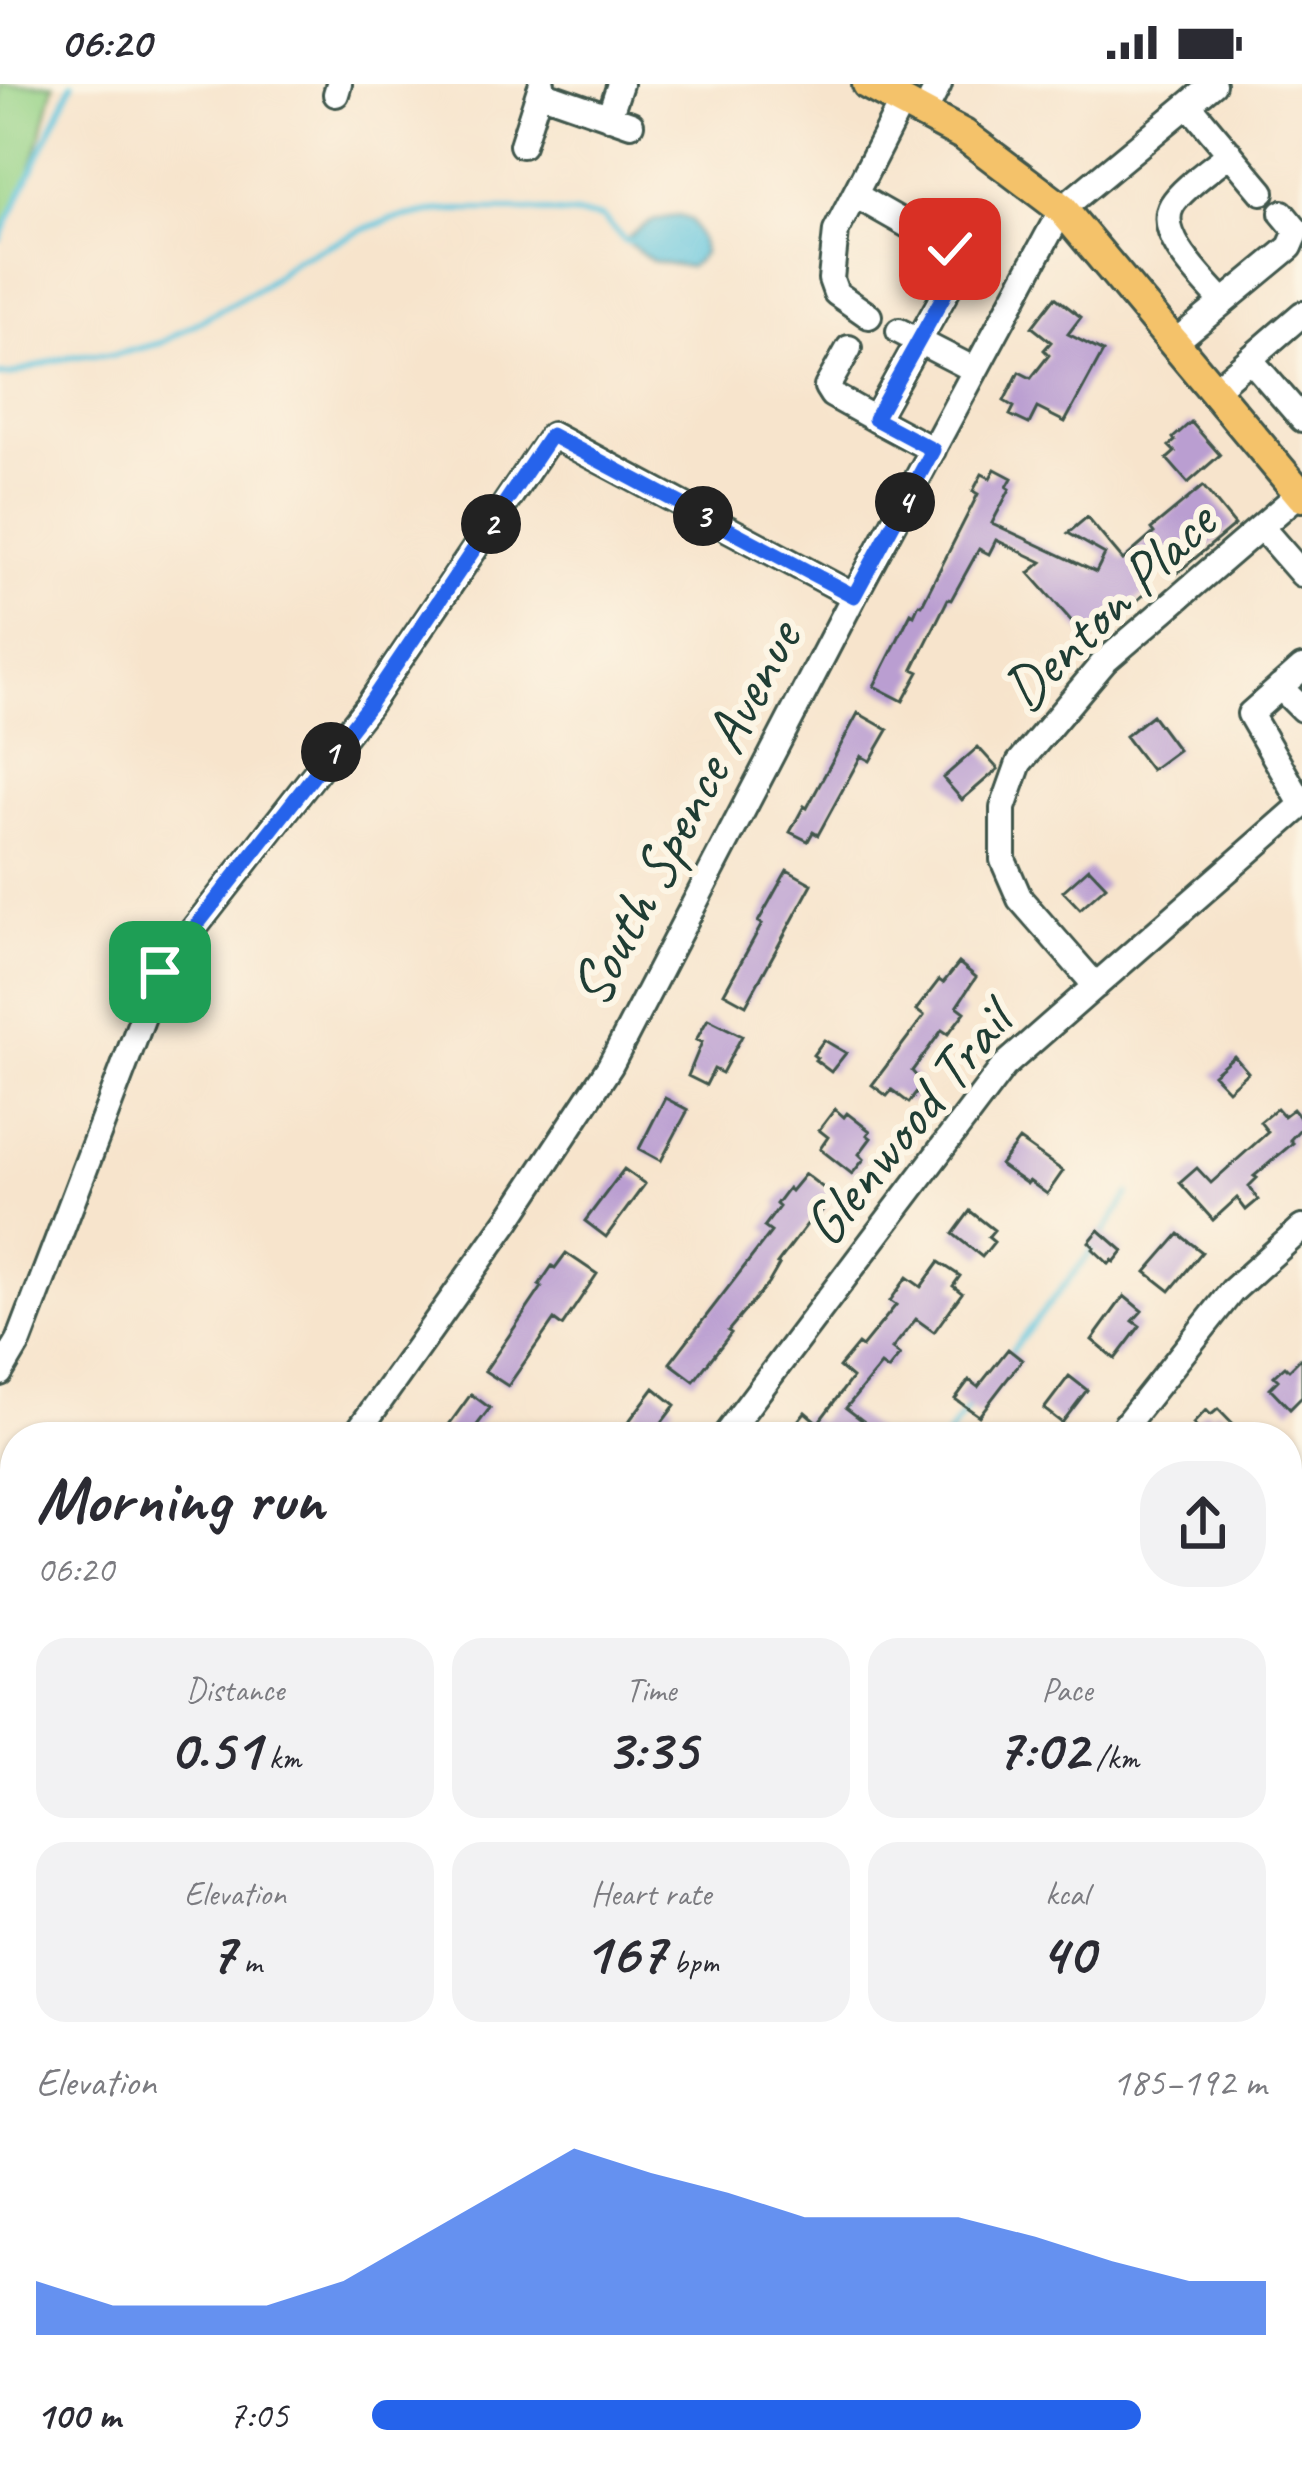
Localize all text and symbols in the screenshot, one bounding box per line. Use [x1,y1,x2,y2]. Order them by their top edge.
text: 06:20 [60,14,151,71]
pin [899,198,1001,300]
icon: check [917,216,983,282]
pin: 4 [875,472,935,532]
text: 4 [898,481,912,523]
street label: Denton Place [986,482,1235,726]
pin: 3 [673,486,733,546]
pin: 2 [461,494,521,554]
text: 3 [696,495,710,537]
text: 2 [484,503,498,545]
street label: South Spence Avenue [552,604,820,1019]
pin: 1 [301,722,361,782]
text: 1 [324,731,338,773]
pin [109,921,211,1023]
icon: arrive [127,939,193,1005]
street label: Glenwood Trail [785,979,1034,1261]
text: Morning run [36,1458,324,1541]
button: share [1140,1461,1266,1587]
text: 06:20 [36,1545,114,1594]
text: Distance [186,1669,284,1711]
text: Time [626,1669,676,1711]
text: Pace [1042,1669,1092,1711]
text: 0.51 [169,1711,261,1787]
text: 3:35 [605,1711,697,1787]
text: 7:02 [995,1711,1088,1787]
text: km [261,1737,301,1779]
text: /km [1088,1737,1139,1779]
text: Elevation [184,1873,286,1915]
text: Heart rate [591,1873,711,1915]
text: kcal [1045,1873,1089,1915]
text: 7 [208,1915,235,1991]
text: 167 [583,1915,665,1991]
text: 40 [1040,1915,1094,1991]
text: m [235,1941,262,1983]
text: bpm [665,1941,719,1983]
text: Elevation [36,2058,156,2107]
text: 185–192 m [1112,2058,1266,2107]
text: 100 m [36,2391,120,2440]
text: 7:05 [228,2391,288,2440]

